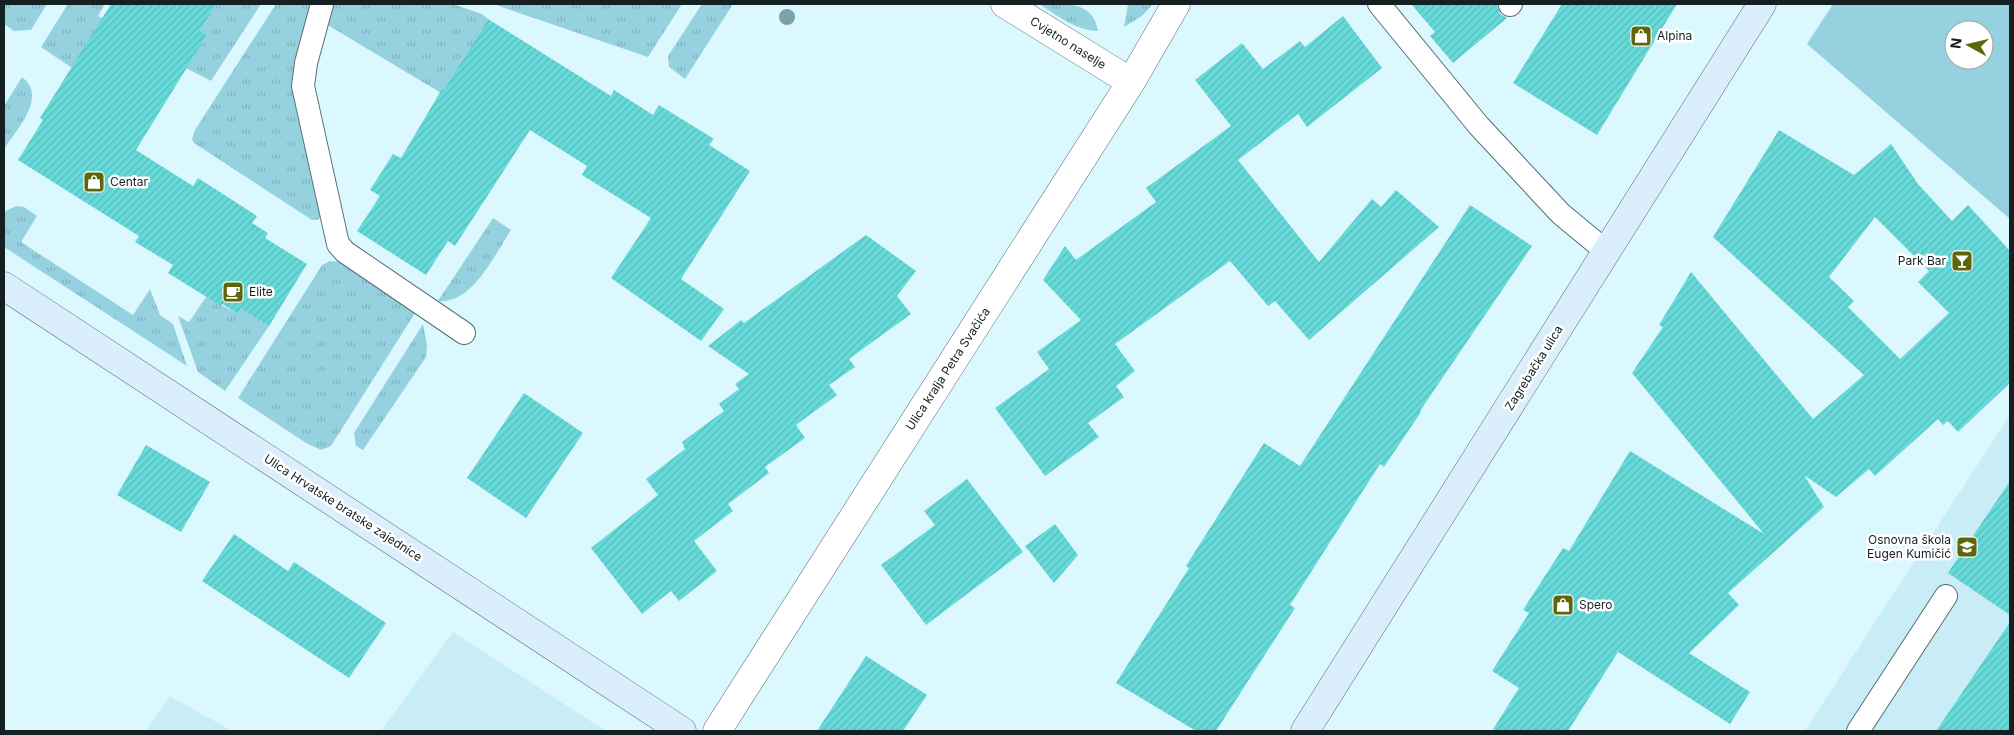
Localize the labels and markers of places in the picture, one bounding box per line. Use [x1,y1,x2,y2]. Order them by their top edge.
shop icon: Alpina [1629,24,1653,48]
place label: Alpina [1657,28,1692,43]
shop icon: Centar [82,170,106,194]
place label: Centar [110,174,149,189]
bar icon: Park Bar [1950,249,1974,273]
place label: Park Bar [1898,253,1946,268]
cafe icon: Elite [221,280,245,304]
place label: Elite [249,284,273,299]
place label: Osnovna škola Eugen Kumičić [1867,532,1951,561]
school or university icon: Osnovna škola Eugen Kumičić [1955,535,1979,559]
shop icon: Spero [1551,593,1575,617]
place label: Spero [1579,597,1613,612]

